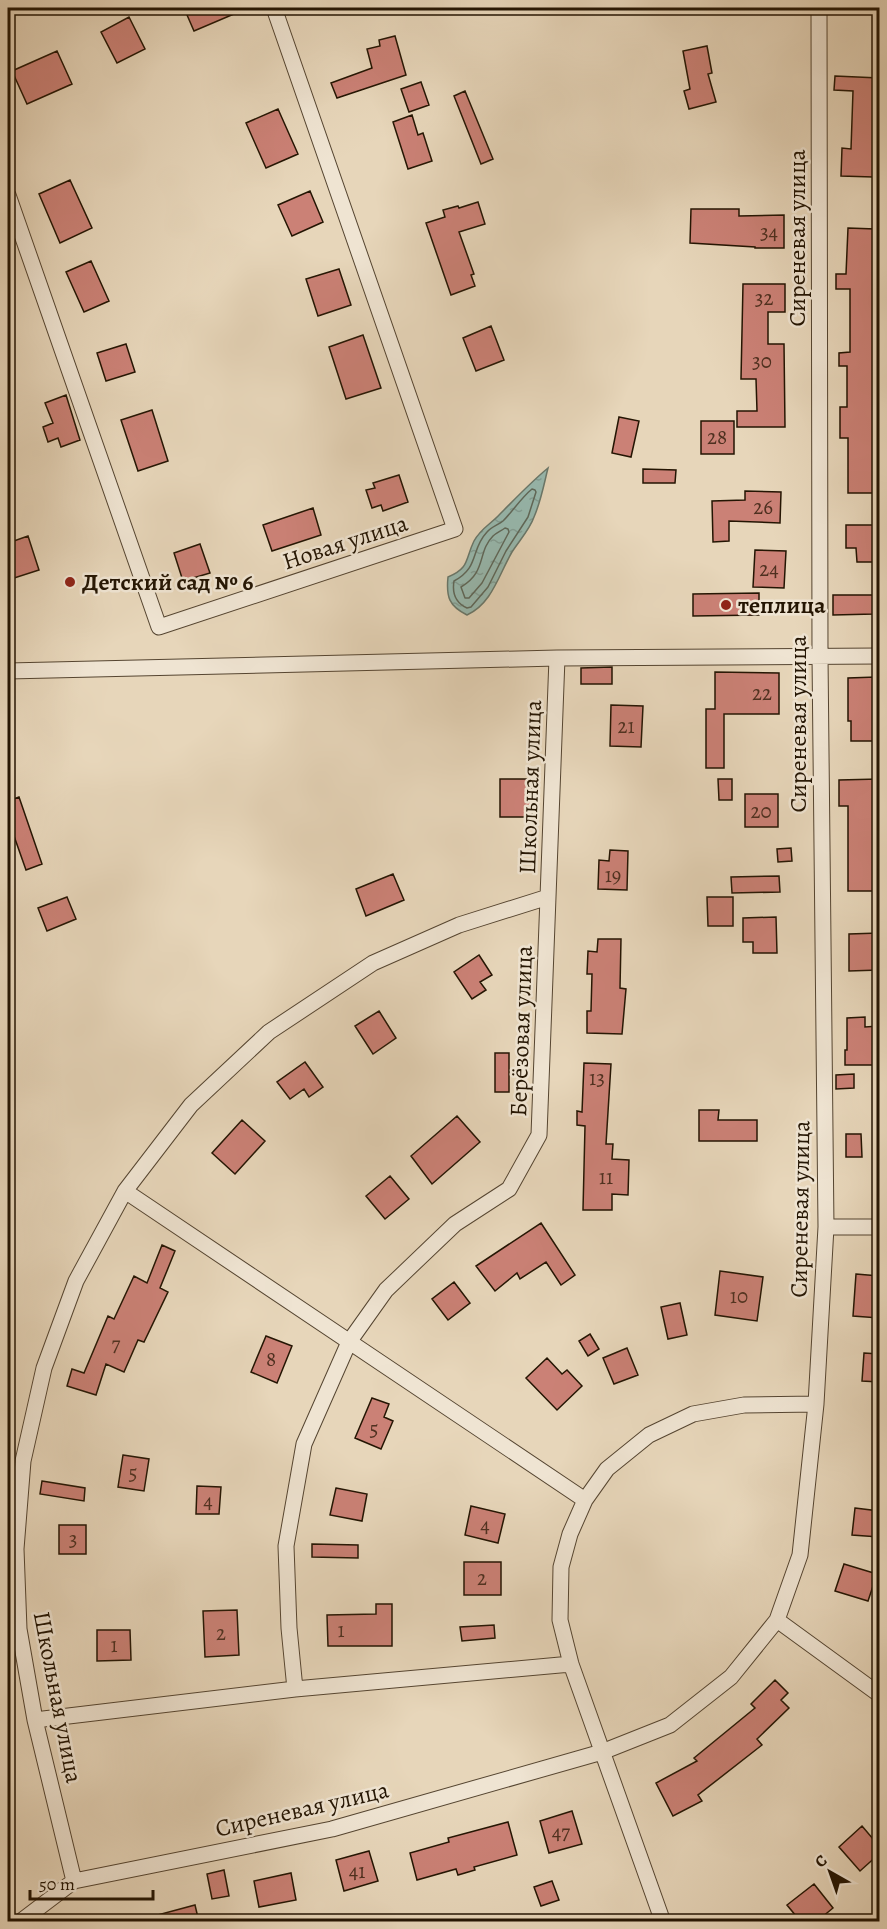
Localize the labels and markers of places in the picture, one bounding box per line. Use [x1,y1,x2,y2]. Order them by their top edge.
place label: Детский сад № 6 [82,566,253,598]
marker: Детский сад № 6 [63,575,77,589]
place label: теплица [738,589,826,621]
marker: теплица [719,598,733,612]

